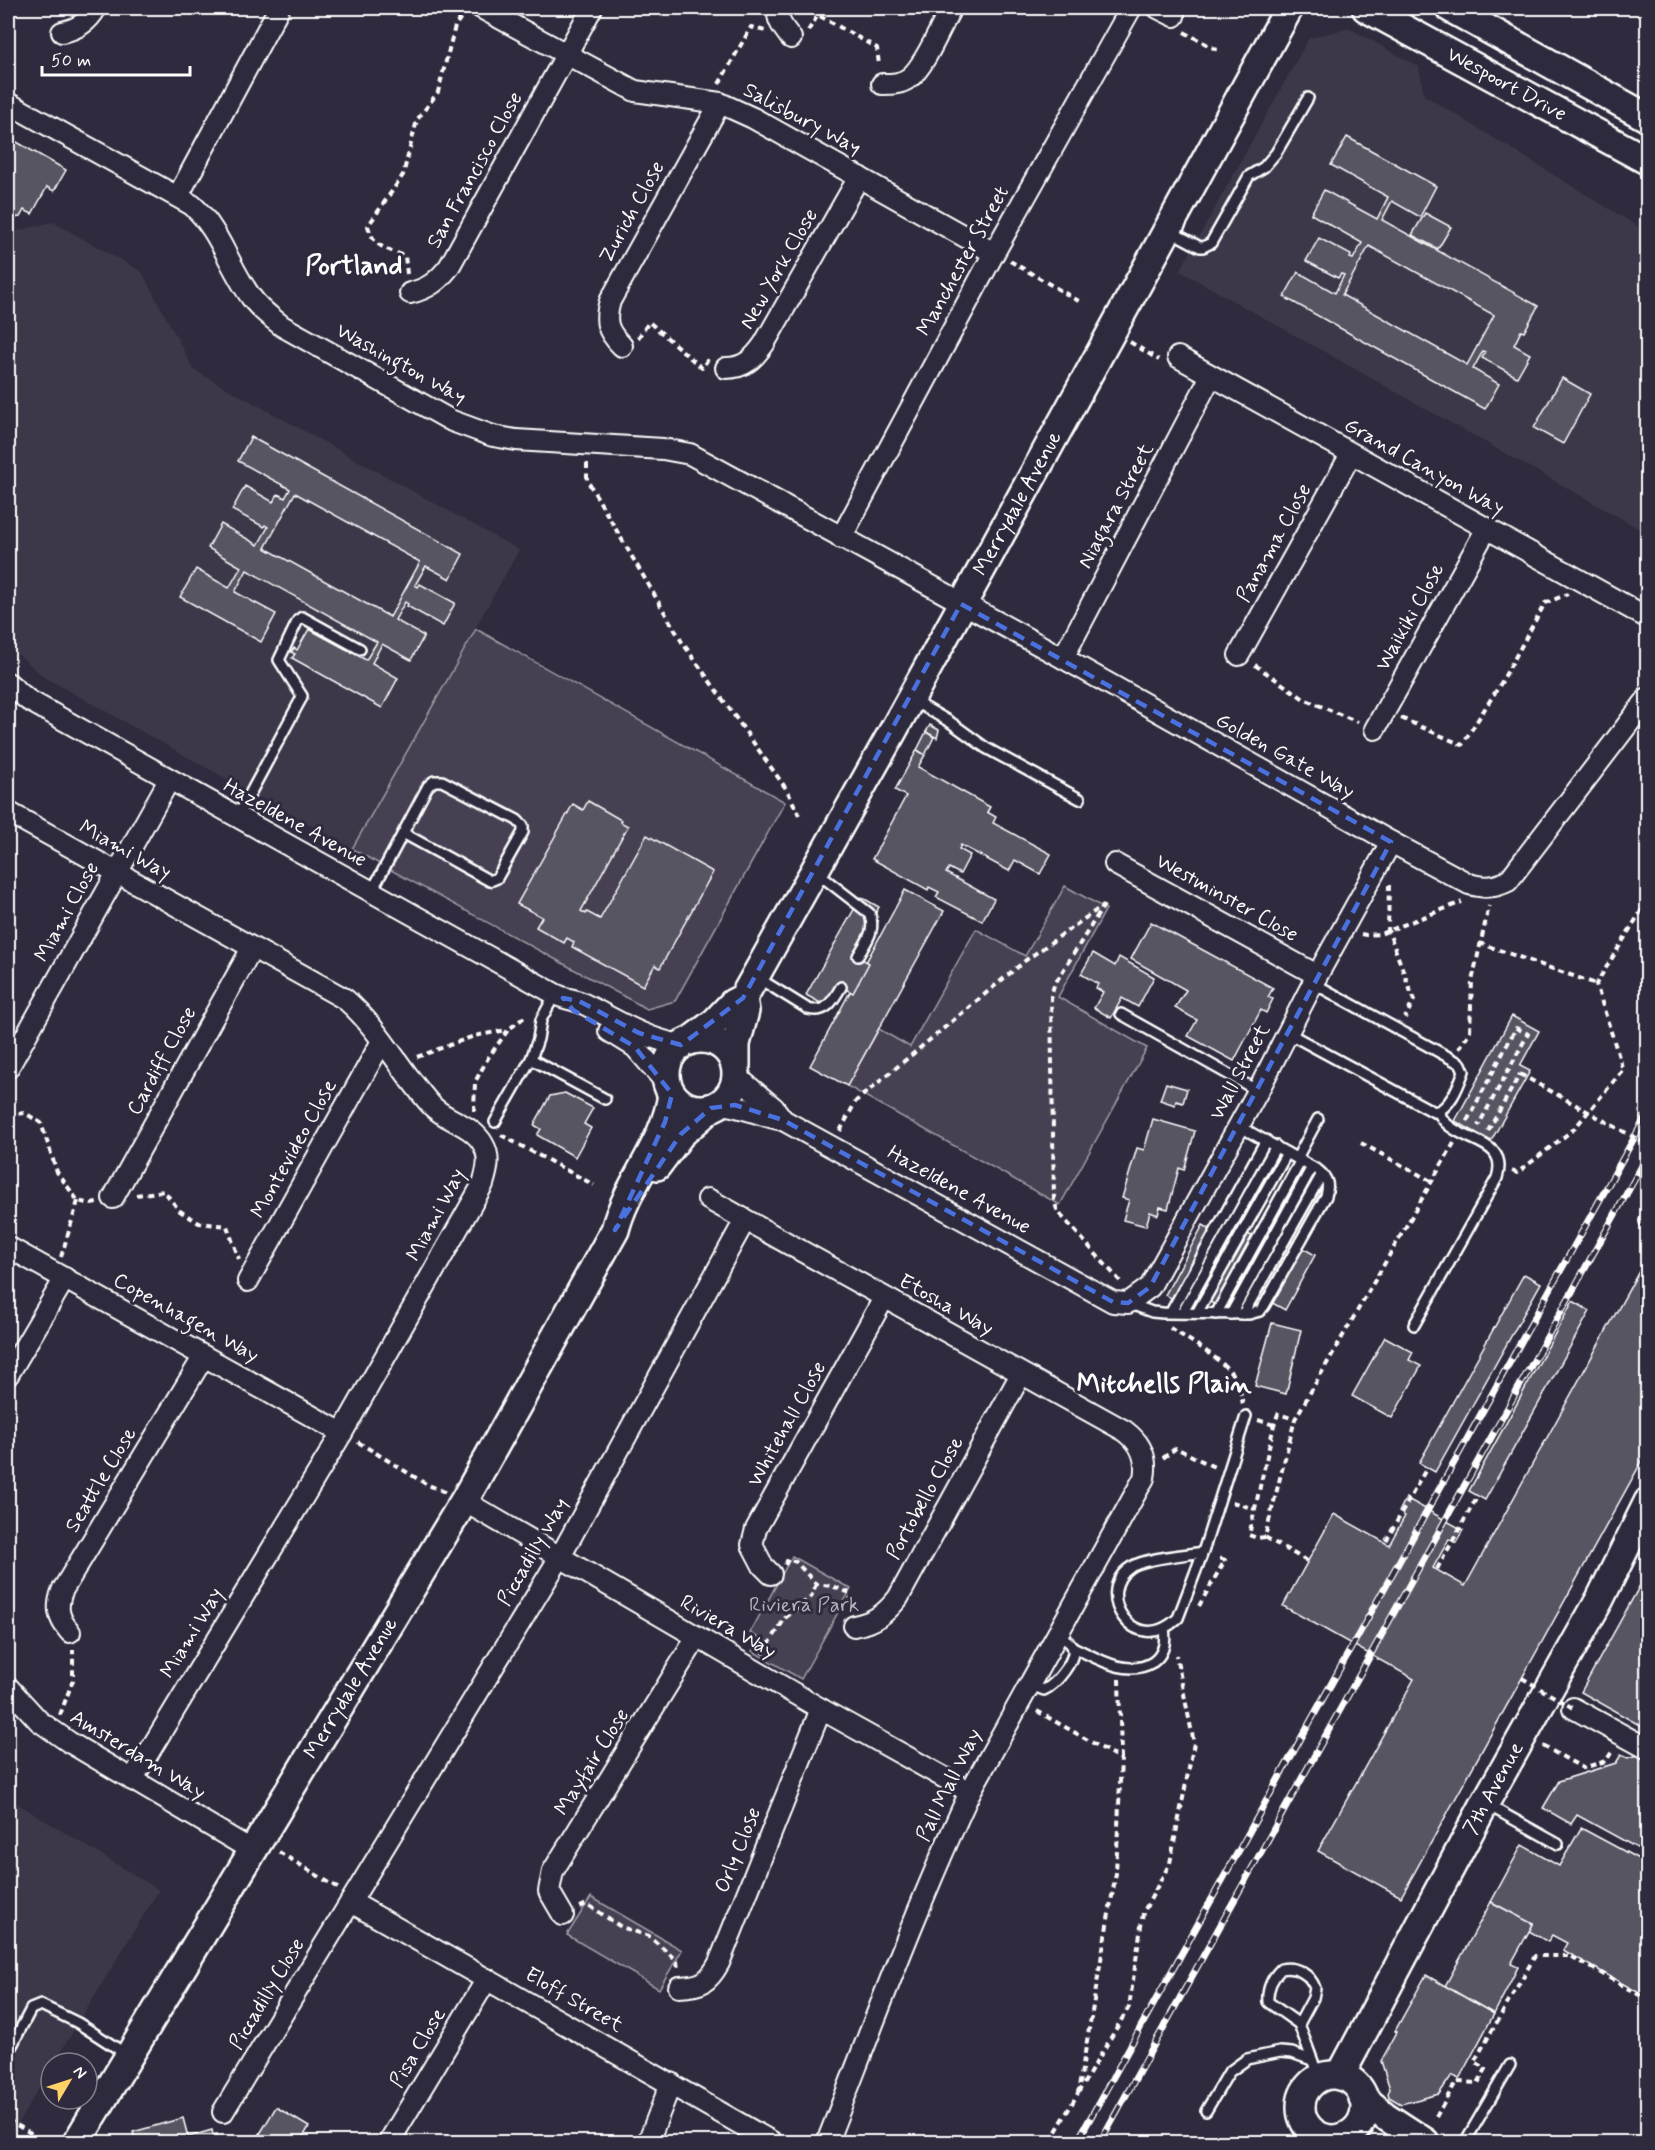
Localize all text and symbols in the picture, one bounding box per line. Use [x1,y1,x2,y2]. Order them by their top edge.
scale bar [42,39,190,77]
street label: Wespoort Drive [1442,40,1572,128]
text: 50 m [51,49,91,73]
street label: Salisbury Way [738,76,866,162]
street label: San Francisco Close [420,87,530,253]
street label: Zurich Close [592,156,672,268]
street label: Manchester Street [910,181,1016,341]
street label: New York Close [733,204,825,334]
district label: Portland [305,249,403,284]
street label: Washington Way [330,317,471,413]
street label: Grand Canyon Way [1339,411,1509,523]
street label: Merrydale Avenue [967,426,1069,581]
street label: Niagara Street [1071,438,1163,574]
street label: Panama Close [1230,479,1318,607]
street label: Waikiki Close [1369,558,1451,676]
street label: Golden Gate Way [1210,706,1360,806]
street label: Hazeldene Avenue [218,772,372,874]
street label: Miami Way [74,813,176,887]
street label: Westminster Close [1151,847,1303,949]
street label: Miami Close [28,857,106,967]
street label: Cardiff Close [121,1002,203,1120]
street label: Wall Street [1203,1019,1277,1125]
street label: Montevideo Close [244,1075,344,1223]
street label: Hazeldene Avenue [882,1139,1036,1241]
street label: Miami Way [400,1164,472,1266]
street label: Copenhagen Way [107,1266,264,1371]
street label: Etosha Way [894,1267,998,1343]
street label: Whitehall Close [741,1356,833,1492]
district label: Mitchells Plain [1077,1367,1252,1402]
street label: Seattle Close [59,1422,144,1538]
street label: Portobello Close [880,1431,970,1565]
street label: Piccadilly Way [491,1493,575,1611]
street label: Miami Way [154,1582,230,1684]
street label: Riviera Way [675,1588,781,1666]
park label: Riviera Park [749,1591,859,1619]
street label: Merrydale Avenue [297,1612,405,1764]
street label: Amsterdam Way [65,1703,211,1807]
street label: Mayfair Close [548,1703,636,1821]
street label: Pall Mall Way [910,1724,988,1846]
street label: 7th Avenue [1457,1737,1531,1840]
street label: Orly Close [708,1803,768,1897]
street label: Piccadilly Close [223,1933,311,2055]
street label: Eloff Street [520,1961,629,2040]
street label: Pisa Close [383,2003,453,2093]
north arrow [39,2051,99,2111]
text: N [68,2062,91,2083]

